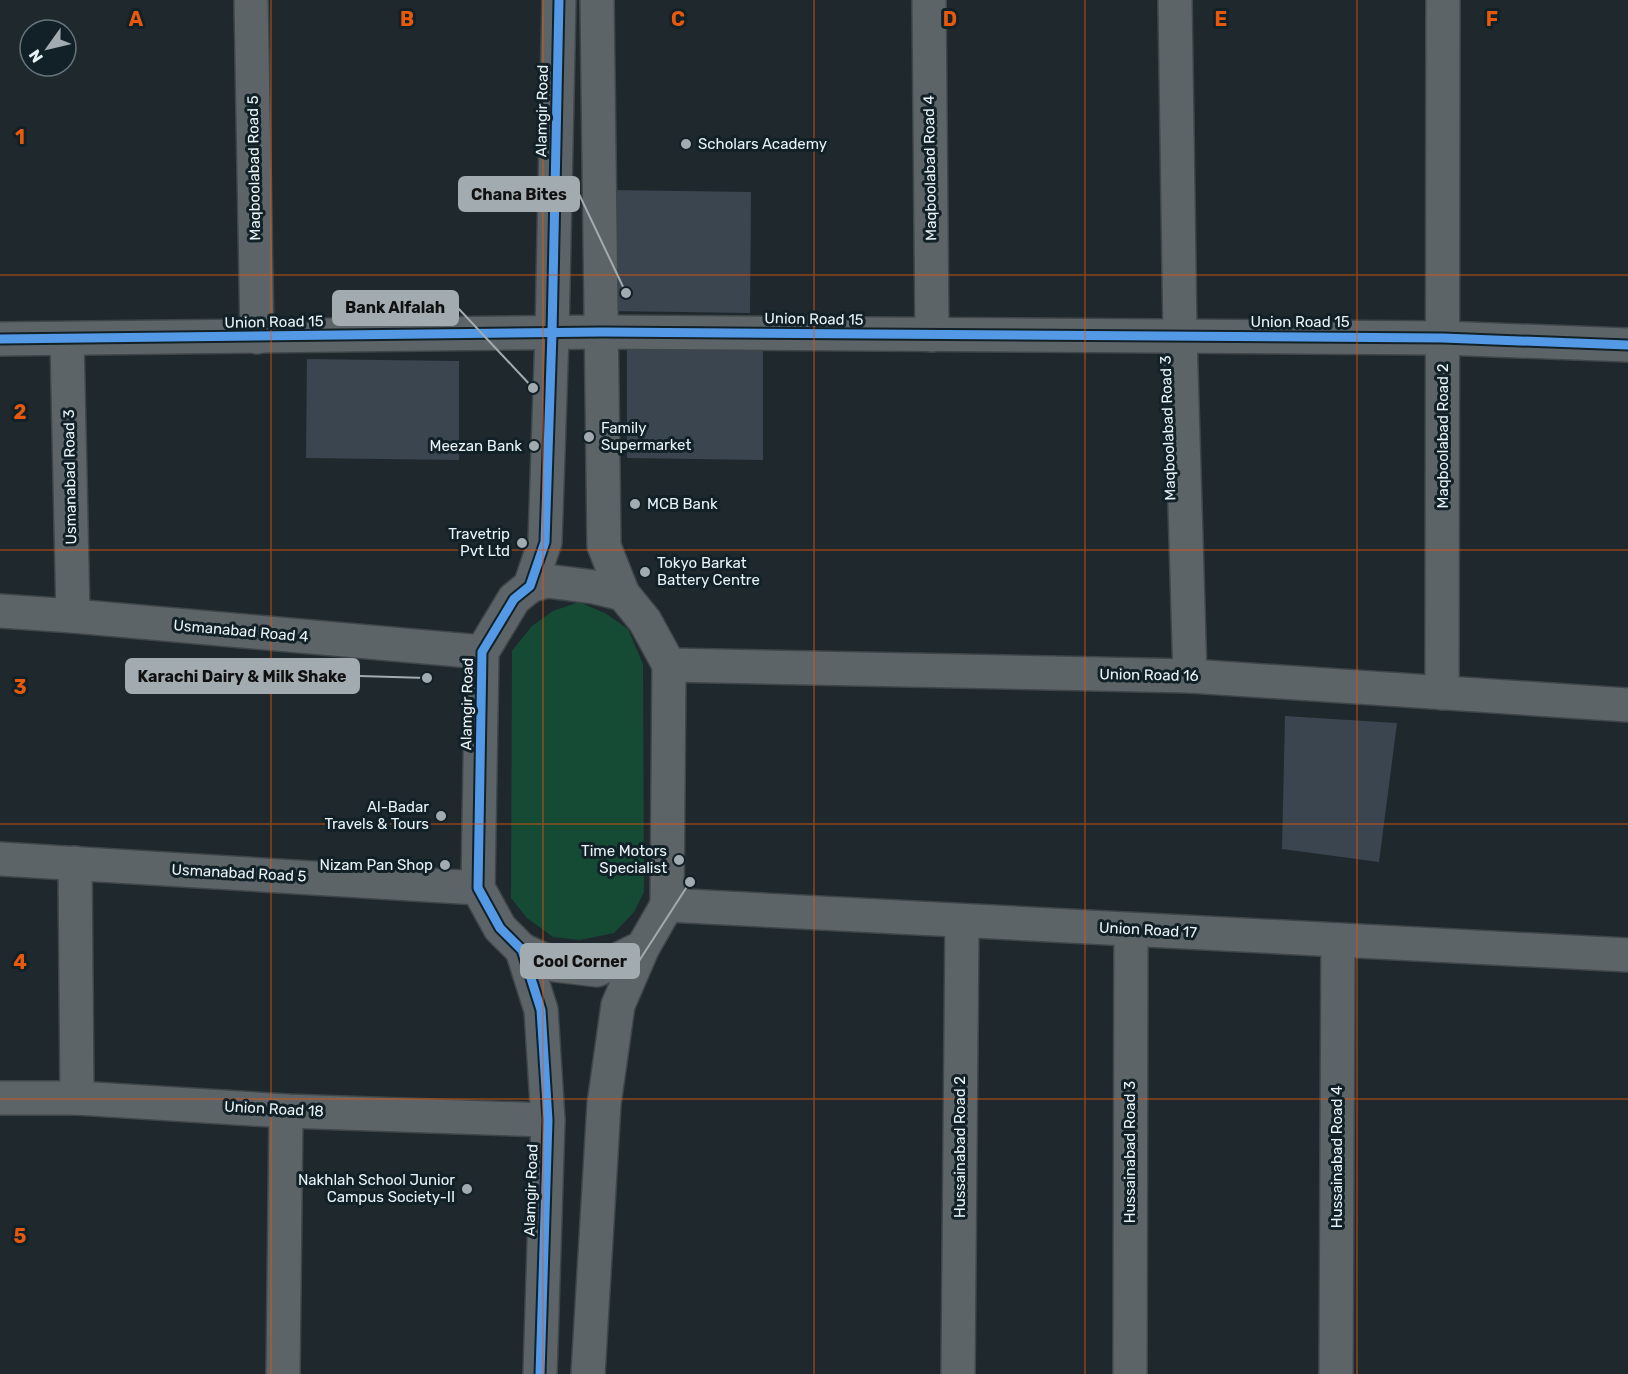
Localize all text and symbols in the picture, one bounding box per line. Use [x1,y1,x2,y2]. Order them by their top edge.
text: A [129,7,144,31]
text: B [400,7,414,31]
text: C [671,7,685,31]
text: D [943,7,957,31]
text: E [1215,7,1227,31]
text: F [1486,7,1498,31]
north arrow [18,18,78,78]
text: N [25,46,47,66]
street label: Alamgir Road [532,65,552,157]
street label: Maqboolabad Road 5 [244,95,264,241]
street label: Maqboolabad Road 4 [920,95,940,241]
text: 1 [15,125,25,149]
place label: Scholars Academy [698,135,827,153]
marker: Scholars Academy [679,137,693,151]
callout: Chana Bites [459,177,579,211]
text: Chana Bites [471,185,567,204]
callout: Bank Alfalah [333,291,458,325]
text: Bank Alfalah [345,298,445,317]
street label: Union Road 15 [764,309,864,329]
street label: Union Road 15 [224,312,324,332]
street label: Union Road 15 [1250,313,1350,331]
street label: Maqboolabad Road 3 [1156,355,1180,501]
street label: Maqboolabad Road 2 [1434,363,1452,509]
text: 2 [14,400,27,424]
street label: Usmanabad Road 3 [60,409,80,545]
place label: Family Supermarket [601,419,691,454]
marker: Family Supermarket [582,430,596,444]
place label: Meezan Bank [429,437,522,455]
marker: Meezan Bank [527,439,541,453]
place label: MCB Bank [647,495,718,513]
marker: MCB Bank [628,497,642,511]
place label: Travetrip Pvt Ltd [448,525,510,560]
marker: Travetrip Pvt Ltd [515,536,529,550]
place label: Tokyo Barkat Battery Centre [657,554,760,589]
marker: Tokyo Barkat Battery Centre [638,565,652,579]
street label: Usmanabad Road 4 [173,616,309,646]
street label: Alamgir Road [457,658,477,750]
callout: Karachi Dairy & Milk Shake [126,659,359,693]
street label: Union Road 16 [1099,665,1199,685]
text: Karachi Dairy & Milk Shake [138,667,346,686]
text: 3 [13,675,27,699]
place label: Al-Badar Travels & Tours [324,798,429,833]
marker: Al-Badar Travels & Tours [434,809,448,823]
place label: Time Motors Specialist [581,842,667,877]
marker: Time Motors Specialist [672,853,686,867]
place label: Nizam Pan Shop [319,856,433,874]
marker: Nizam Pan Shop [438,858,452,872]
street label: Usmanabad Road 5 [171,860,307,886]
street label: Union Road 17 [1099,918,1198,942]
callout: Cool Corner [521,944,639,978]
text: 4 [13,950,27,974]
text: Cool Corner [533,952,628,971]
street label: Hussainabad Road 2 [951,1076,969,1218]
street label: Hussainabad Road 3 [1121,1081,1139,1223]
street label: Hussainabad Road 4 [1328,1086,1346,1228]
street label: Union Road 18 [224,1097,324,1121]
street label: Alamgir Road [520,1143,542,1237]
place label: Nakhlah School Junior Campus Society-II [298,1171,455,1206]
marker: Nakhlah School Junior Campus Society-II [460,1182,474,1196]
text: 5 [14,1224,27,1248]

